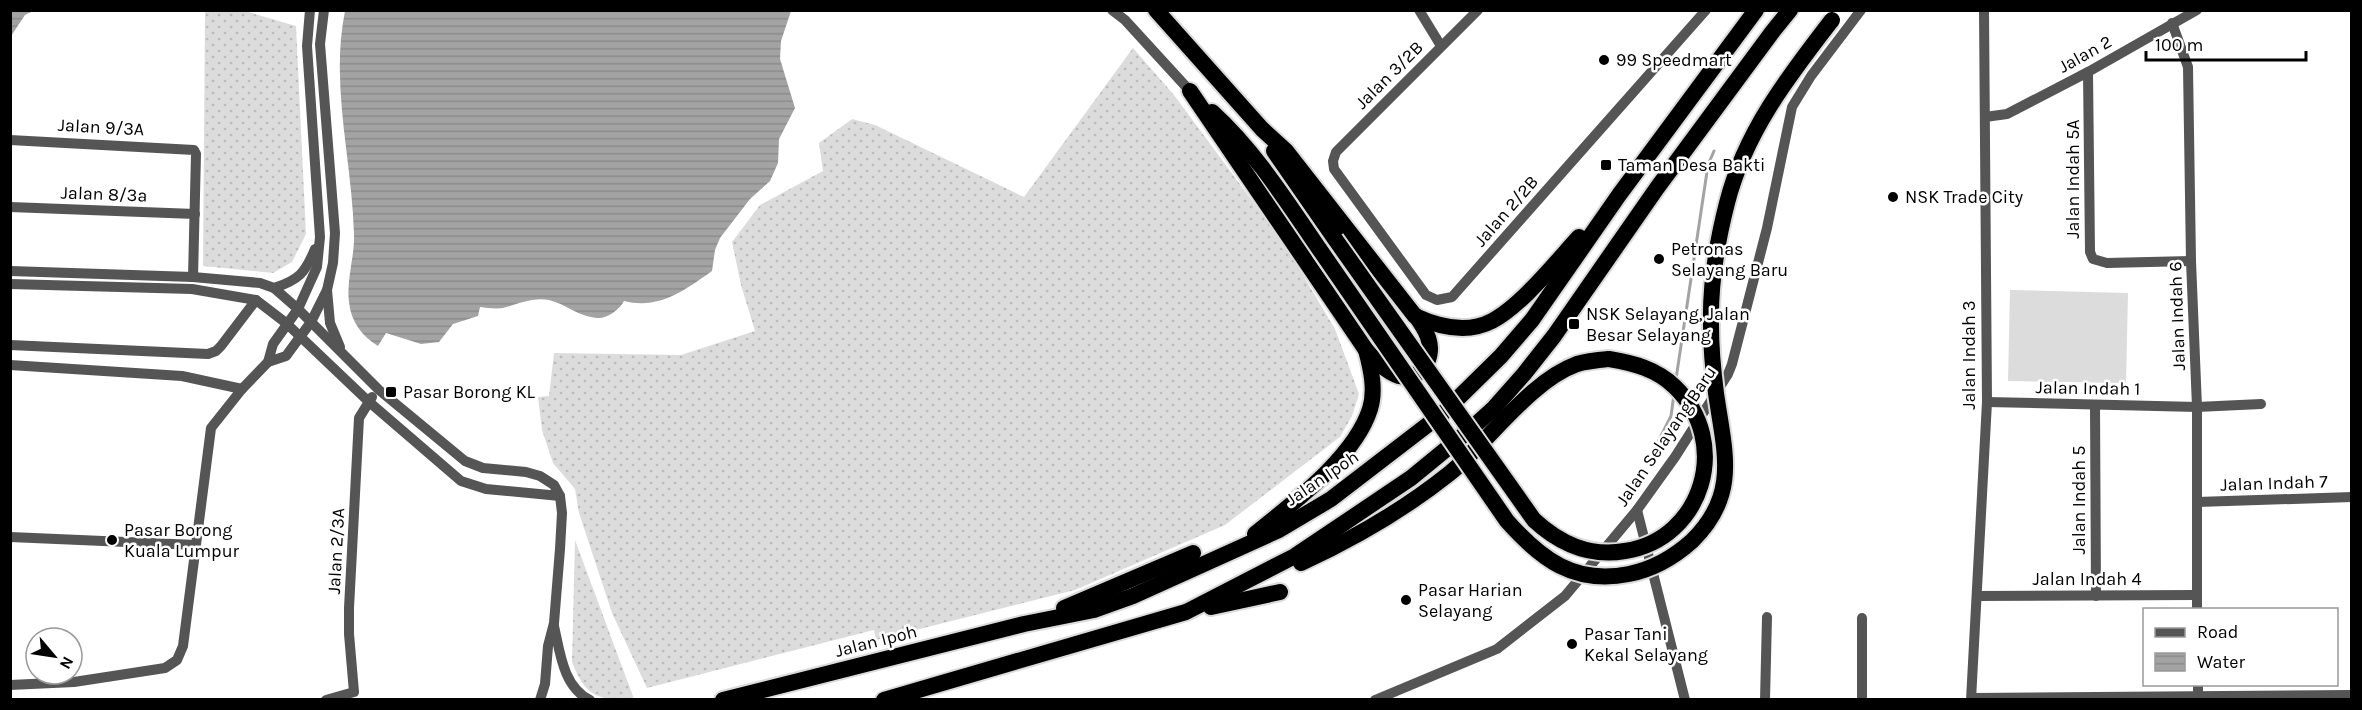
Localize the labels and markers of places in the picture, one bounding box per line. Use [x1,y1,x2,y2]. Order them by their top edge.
place label: 99 Speedmart [1616,49,1732,71]
marker: 99 Speedmart [1597,53,1611,67]
place label: Taman Desa Bakti [1618,154,1765,176]
marker: Taman Desa Bakti [1599,158,1613,172]
place label: NSK Trade City [1905,186,2024,208]
marker: NSK Trade City [1886,190,1900,204]
place label: Petronas Selayang Baru [1671,238,1788,281]
marker: Petronas Selayang Baru [1652,252,1666,266]
place label: NSK Selayang, Jalan Besar Selayang [1586,303,1750,346]
marker: NSK Selayang, Jalan Besar Selayang [1567,317,1581,331]
place label: Pasar Borong KL [403,381,536,403]
marker: Pasar Borong KL [384,385,398,399]
place label: Pasar Borong Kuala Lumpur [124,519,240,562]
marker: Pasar Borong Kuala Lumpur [105,533,119,547]
place label: Pasar Harian Selayang [1418,579,1523,622]
marker: Pasar Harian Selayang [1399,593,1413,607]
place label: Pasar Tani Kekal Selayang [1584,623,1708,666]
marker: Pasar Tani Kekal Selayang [1565,637,1579,651]

